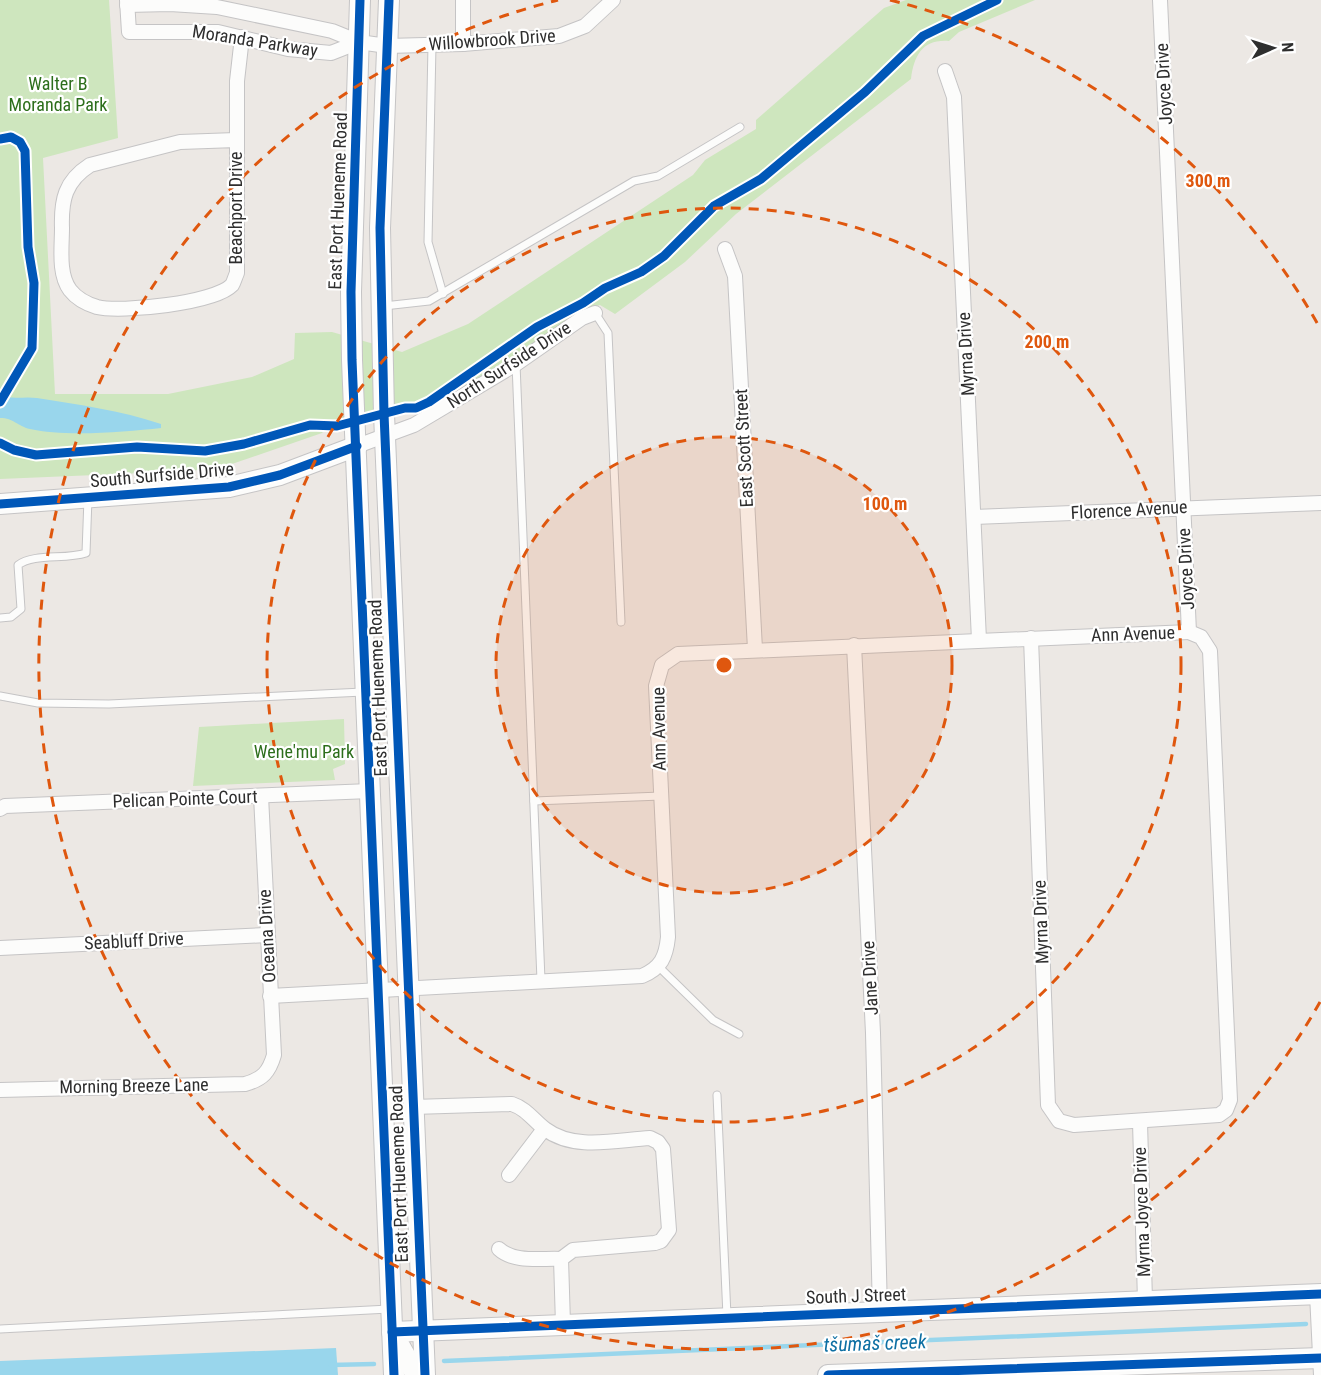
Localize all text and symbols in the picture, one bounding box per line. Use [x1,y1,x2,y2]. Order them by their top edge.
north arrow [1243,18,1303,78]
street label: Moranda Parkway [191,20,320,61]
street label: Willowbrook Drive [428,25,556,54]
text: N [1278,42,1297,53]
street label: Joyce Drive [1151,43,1176,125]
park label: Walter B Moranda Park [9,73,107,115]
street label: East Port Hueneme Road [324,112,351,290]
street label: Beachport Drive [225,151,246,265]
text: 300 m [1186,170,1230,191]
street label: Myrna Drive [953,312,978,397]
street label: North Surfside Drive [443,317,575,412]
text: 200 m [1025,331,1069,352]
street label: East Scott Street [730,388,757,508]
street label: South Surfside Drive [89,458,235,491]
text: 100 m [863,493,907,514]
street label: Florence Avenue [1070,496,1188,523]
street label: Joyce Drive [1173,528,1198,610]
street label: East Port Hueneme Road [364,599,391,777]
street label: Ann Avenue [1091,622,1175,645]
centre of rings [714,655,734,675]
street label: Ann Avenue [647,687,670,771]
park label: Wene'mu Park [254,741,354,762]
street label: Pelican Pointe Court [112,785,258,812]
street label: Myrna Drive [1029,880,1052,964]
street label: Oceana Drive [254,889,279,983]
street label: Seabluff Drive [84,927,184,954]
street label: Jane Drive [857,940,882,1016]
street label: Morning Breeze Lane [59,1074,209,1097]
street label: East Port Hueneme Road [385,1085,412,1263]
street label: Myrna Joyce Drive [1129,1147,1154,1277]
street label: South J Street [806,1283,906,1308]
water label: tšumaš creek [823,1329,928,1357]

